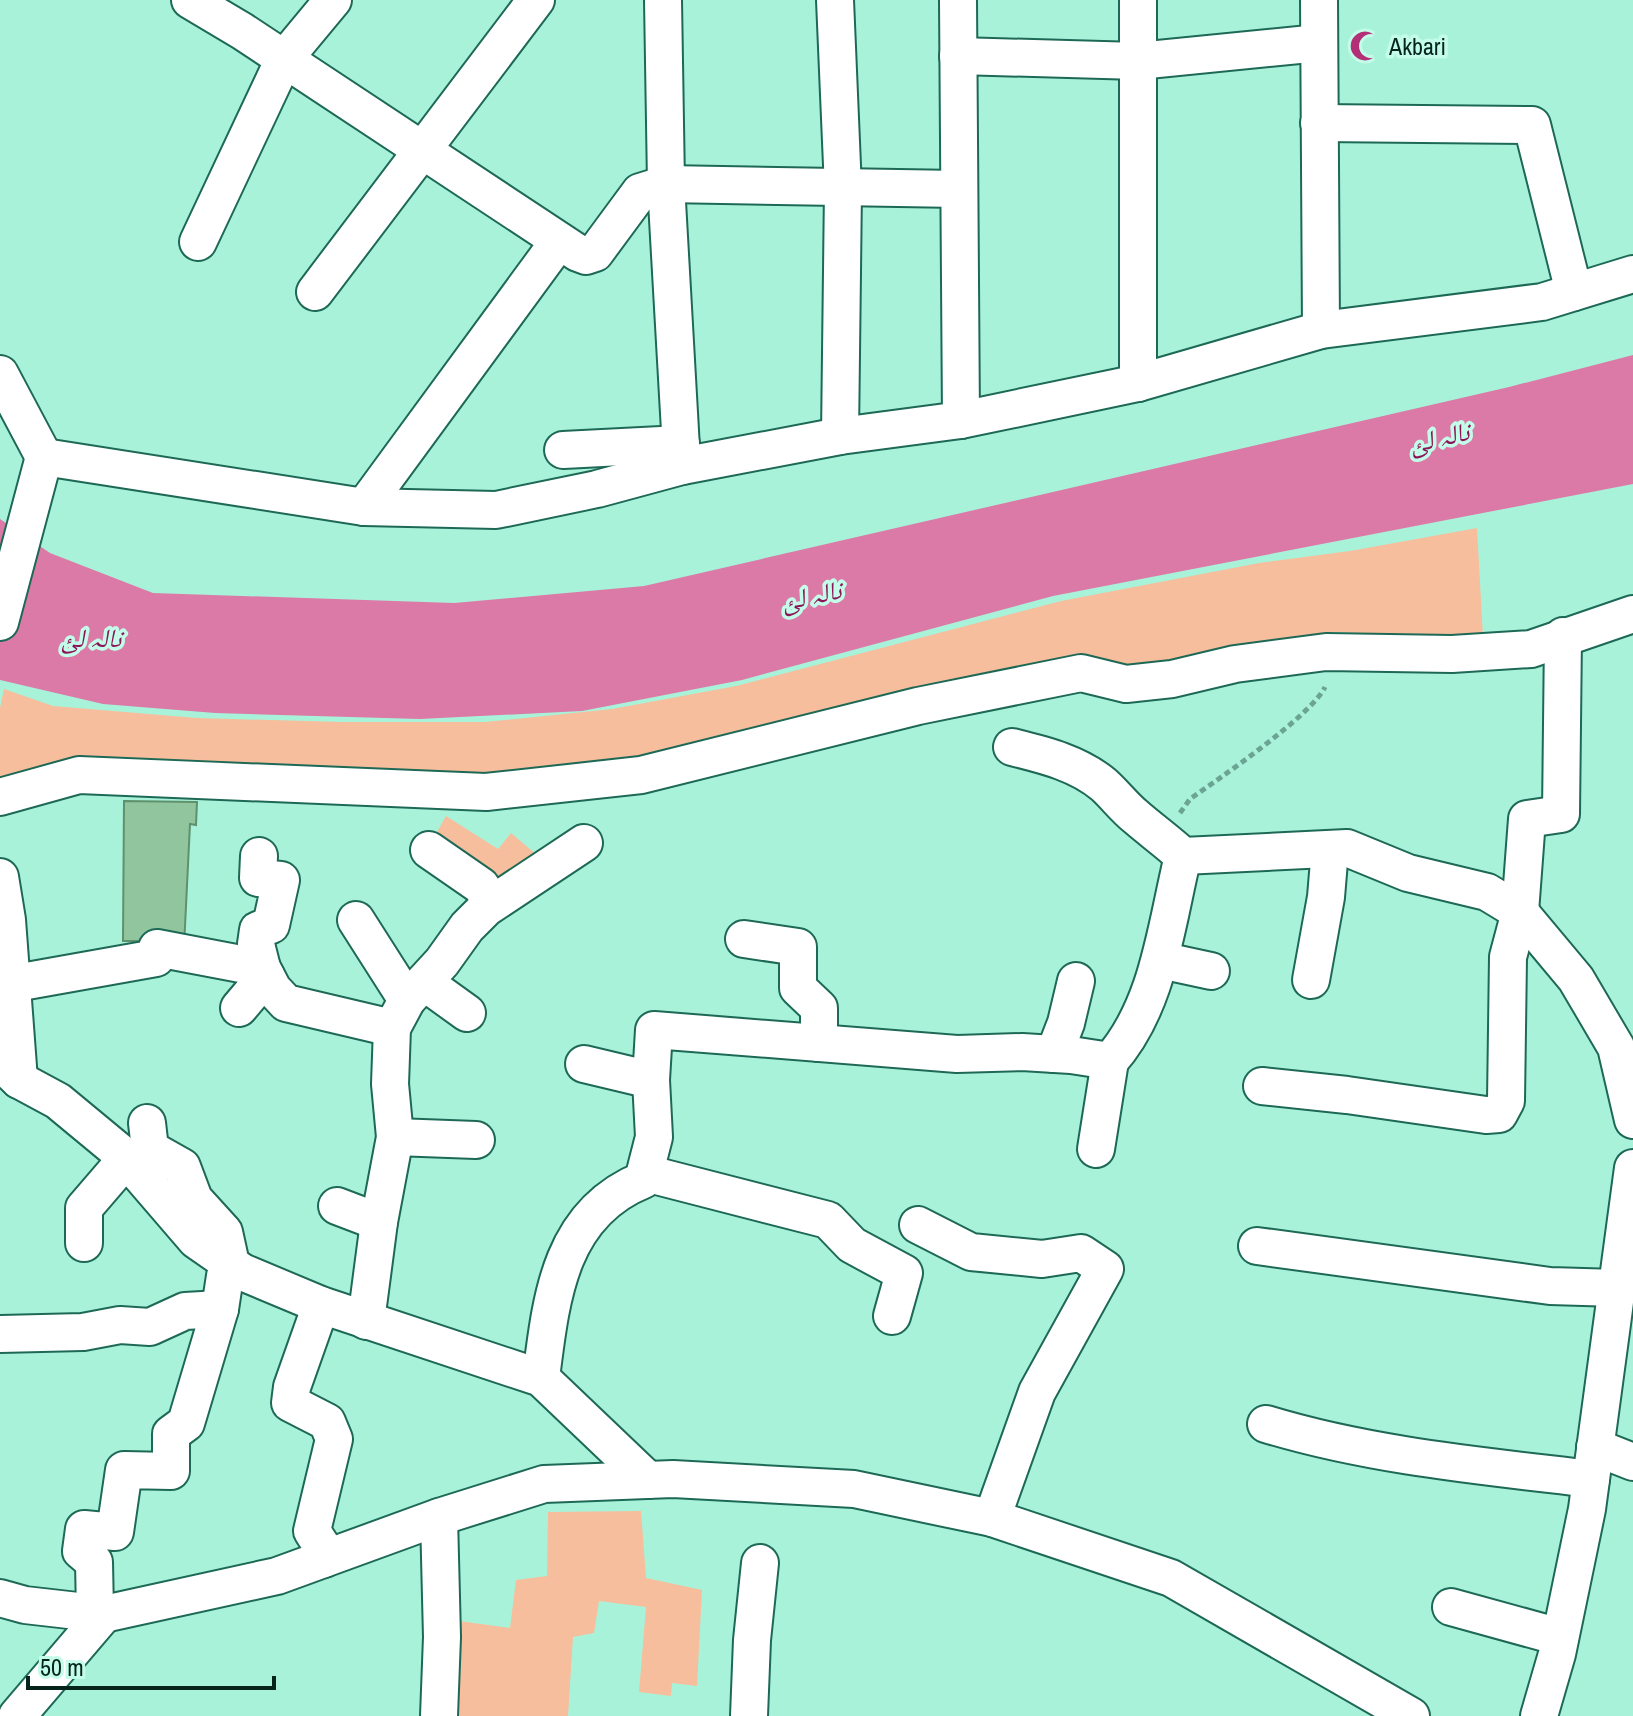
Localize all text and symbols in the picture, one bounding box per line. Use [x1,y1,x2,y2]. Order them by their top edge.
mosque icon: Akbari [1348,29,1382,63]
place label: Akbari [1388,30,1446,62]
water label: نالہ لئ [1406,412,1476,461]
water label: نالہ لئ [778,571,848,618]
water label: نالہ لئ [61,620,125,655]
scale bar [28,1640,274,1690]
text: 50 m [40,1651,84,1683]

